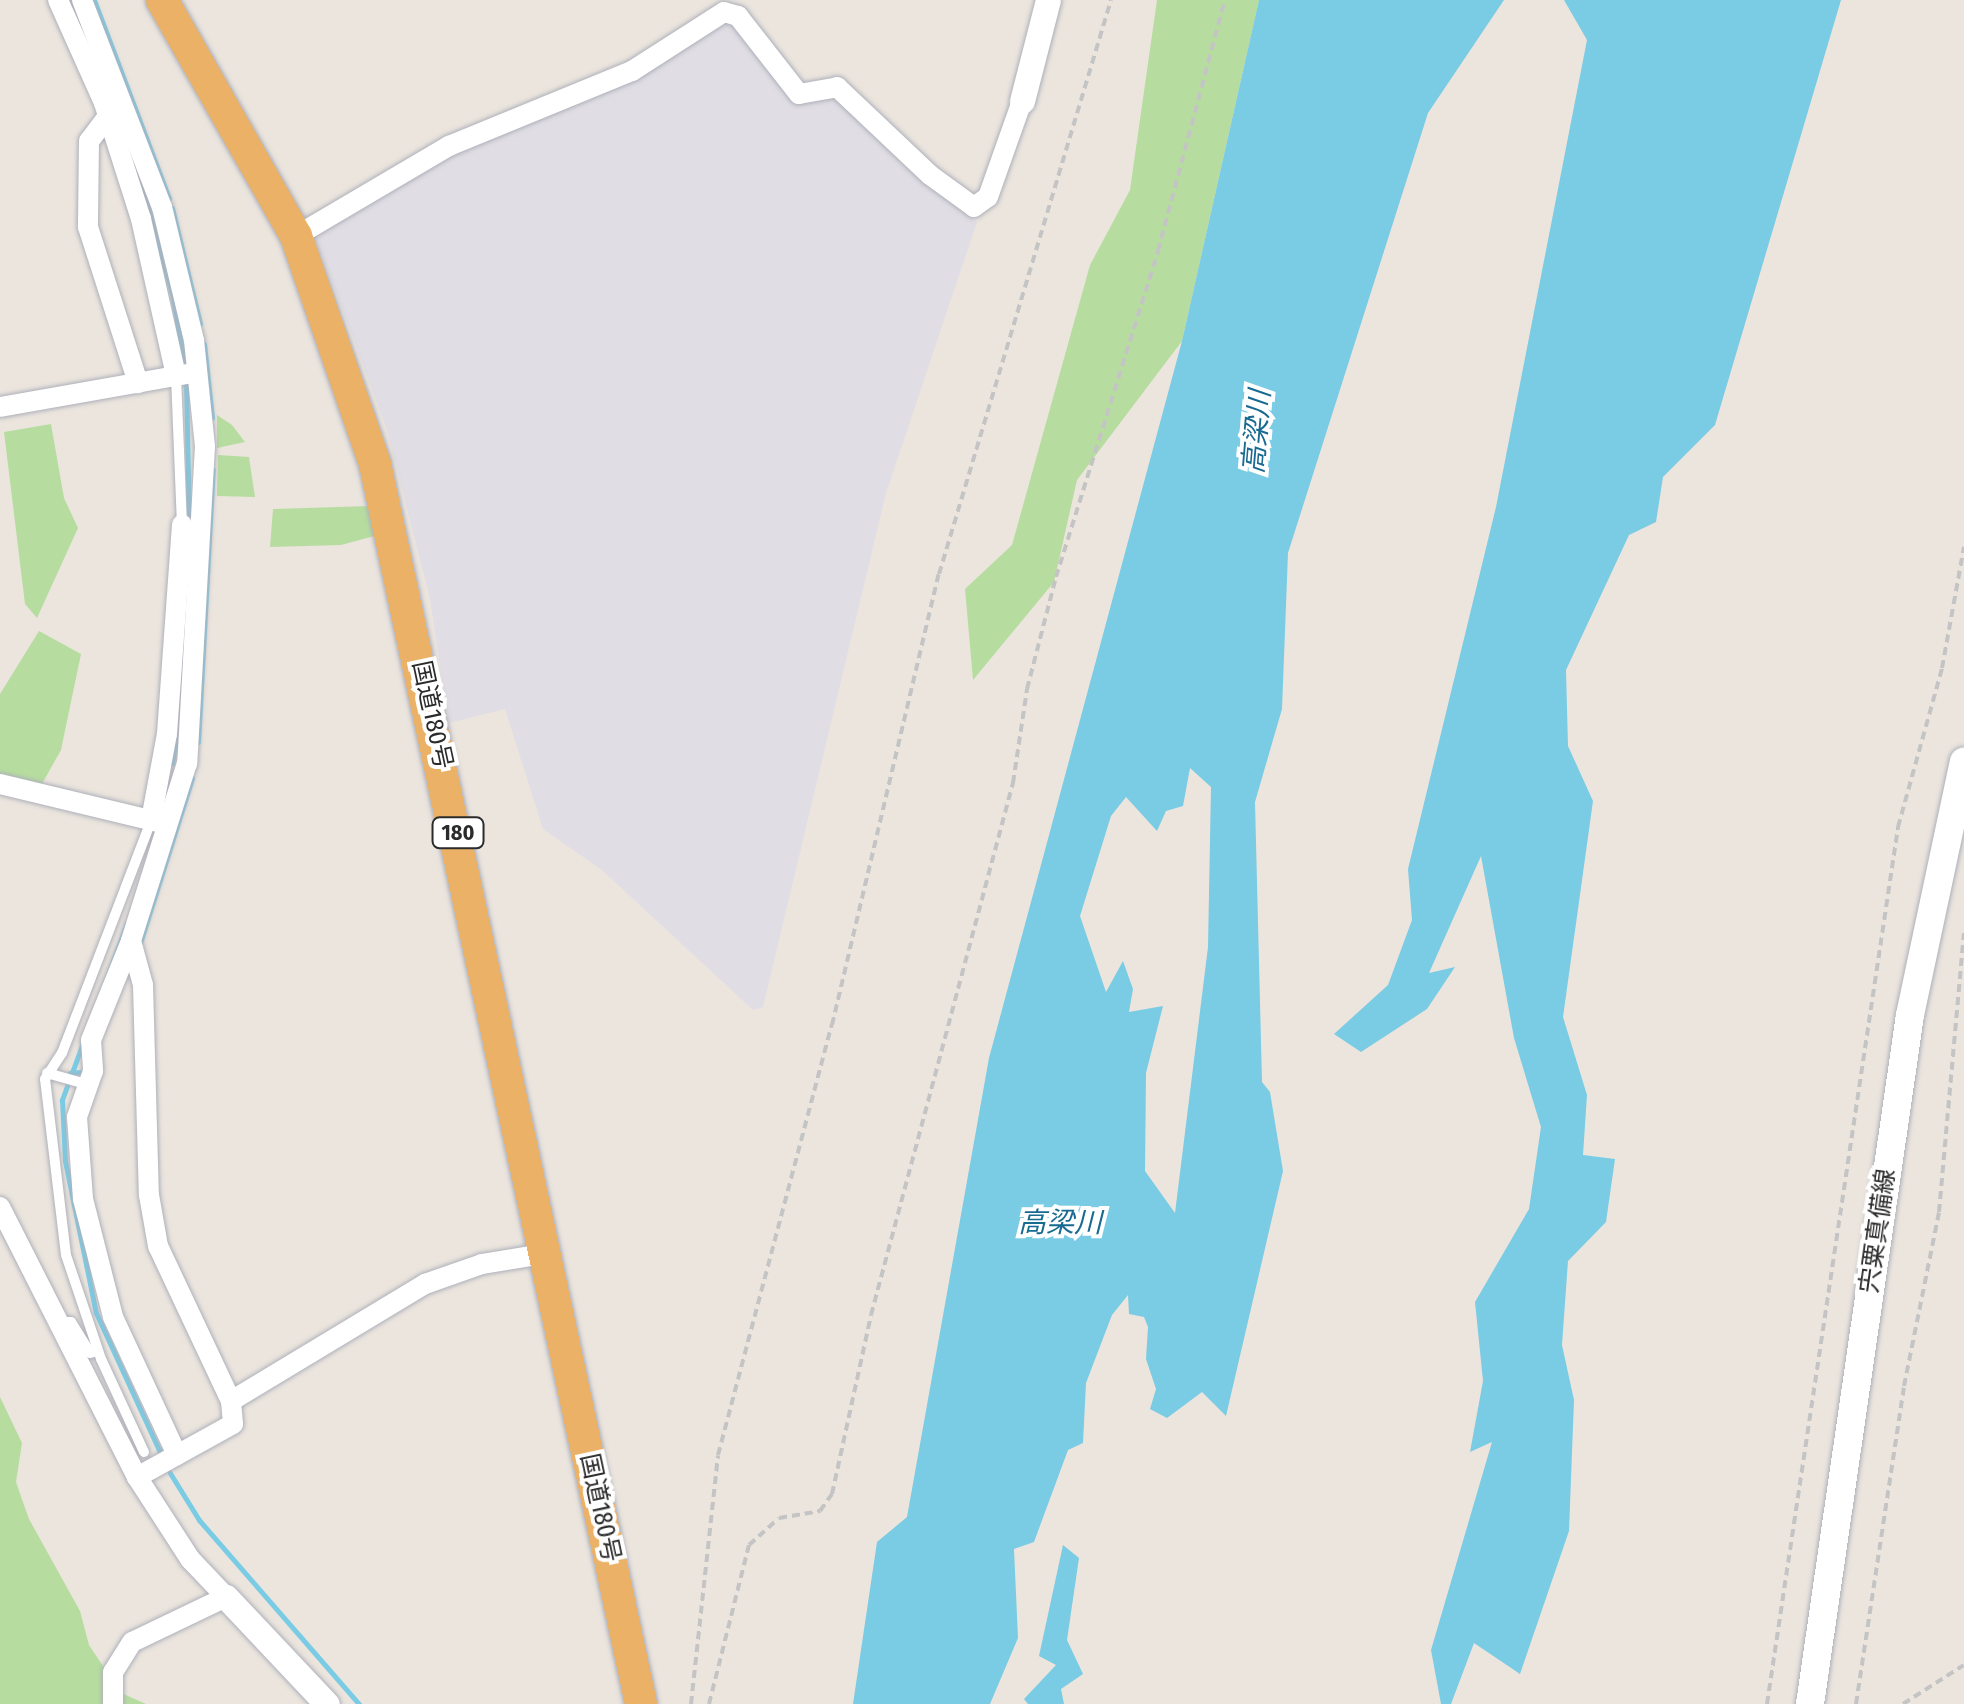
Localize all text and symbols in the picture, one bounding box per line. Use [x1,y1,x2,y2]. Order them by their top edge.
water label: 高梁川 [1237,389,1277,475]
street label: 国道180号 [406,658,458,772]
road number: 180 [430,816,486,850]
street label: 宍粟真備線 [1854,1167,1902,1295]
water label: 高梁川 [1018,1206,1102,1240]
street label: 国道180号 [574,1451,626,1565]

